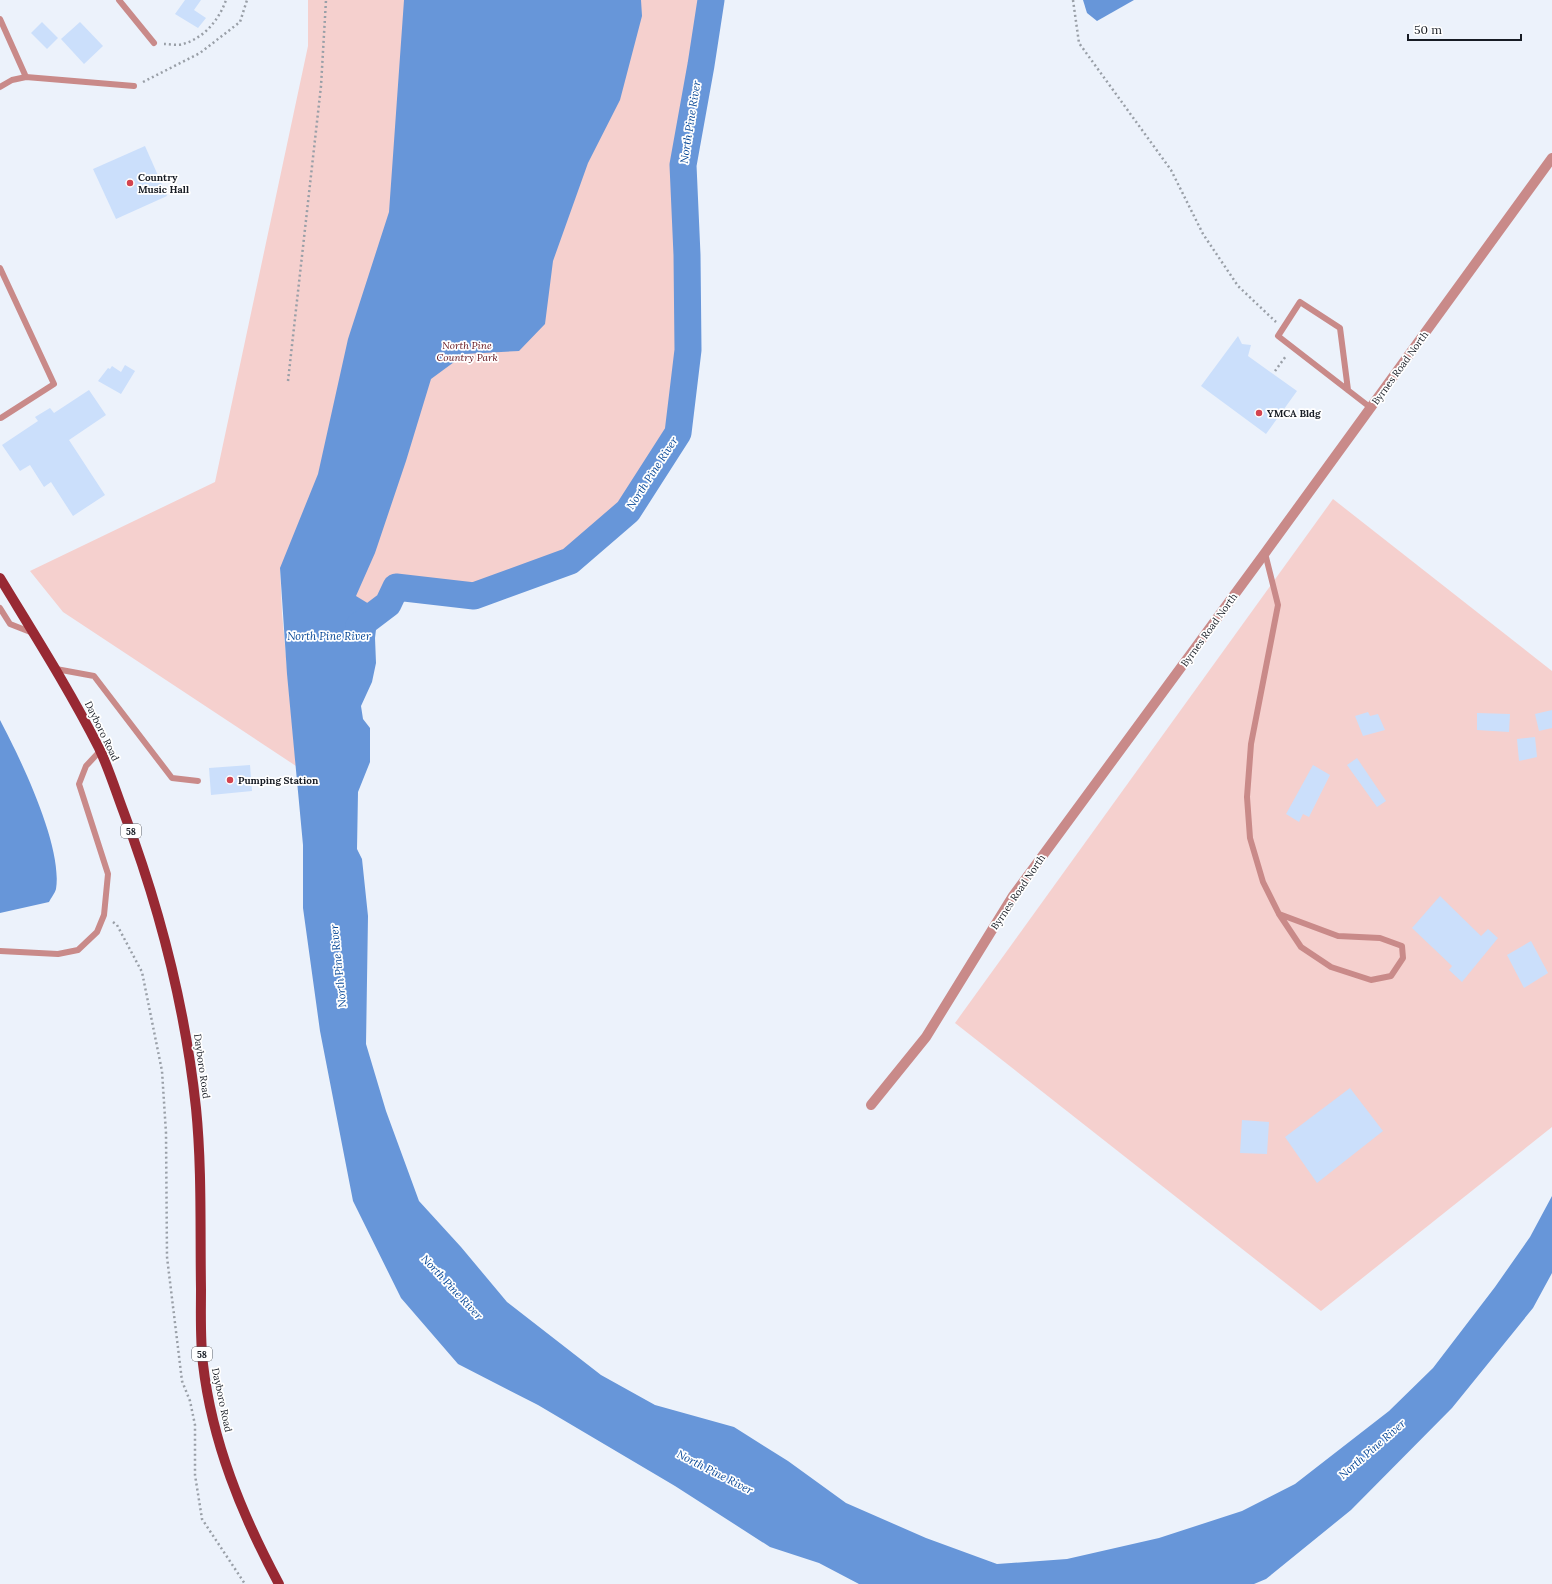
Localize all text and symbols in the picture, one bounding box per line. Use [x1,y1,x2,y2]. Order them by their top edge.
scale bar [1408,16,1521,42]
text: 50 m [1414,22,1442,37]
water label: North Pine River [677,79,704,164]
place label: Country Music Hall [138,171,189,196]
marker: Country Music Hall [125,178,135,188]
street label: Byrnes Road North [1369,329,1431,407]
park label: North Pine Country Park [436,339,498,364]
place label: YMCA Bldg [1267,407,1321,420]
marker: YMCA Bldg [1254,408,1264,418]
water label: North Pine River [623,433,681,512]
street label: Byrnes Road North [1178,591,1240,669]
water label: North Pine River [287,629,372,643]
street label: Dayboro Road [82,699,122,763]
place label: Pumping Station [238,774,319,787]
marker: Pumping Station [225,775,235,785]
road number: 58 [121,824,141,838]
street label: Byrnes Road North [988,852,1048,932]
water label: North Pine River [327,923,349,1008]
street label: Dayboro Road [191,1033,213,1099]
water label: North Pine River [418,1252,486,1323]
road number: 58 [192,1347,212,1361]
street label: Dayboro Road [209,1367,235,1433]
water label: North Pine River [1336,1416,1409,1482]
water label: North Pine River [675,1447,756,1498]

